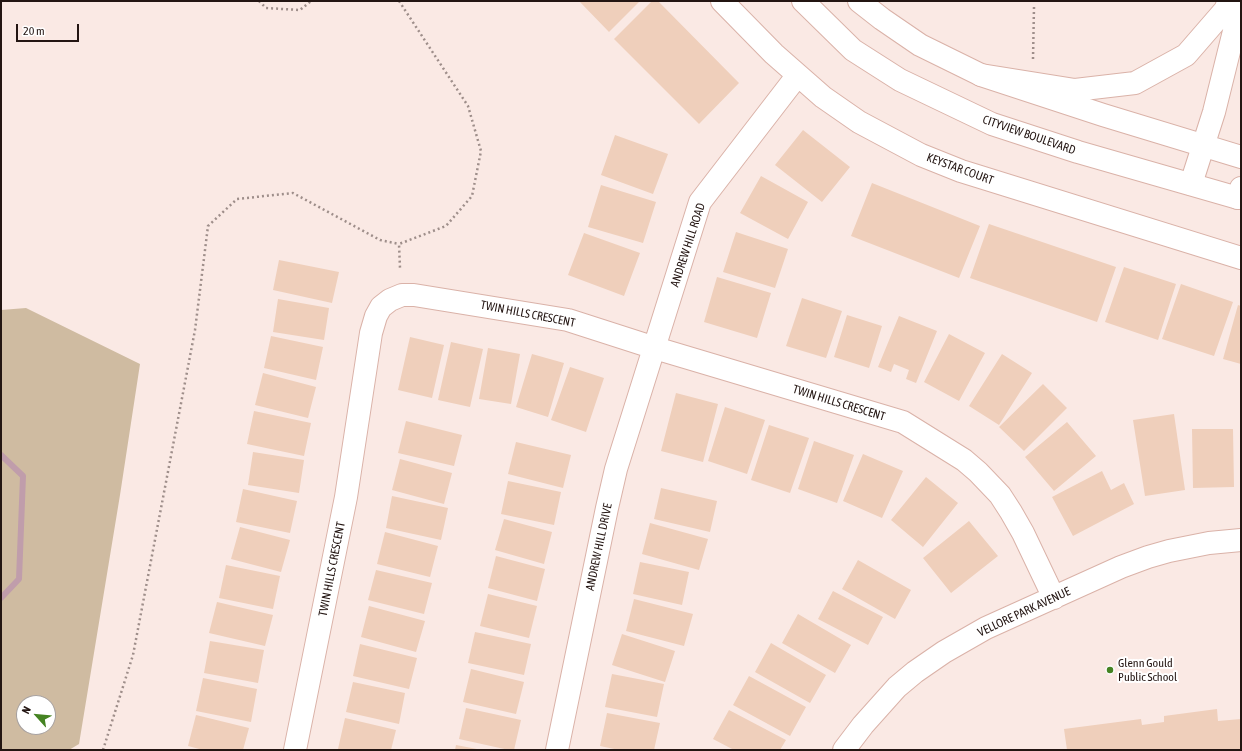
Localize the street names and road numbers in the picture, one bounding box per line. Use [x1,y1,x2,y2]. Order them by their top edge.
street label: CITYVIEW BOULEVARD [981,112,1077,158]
street label: KEYSTAR COURT [925,150,995,188]
street label: ANDREW HILL ROAD [668,201,708,289]
street label: TWIN HILLS CRESCENT [479,298,577,330]
street label: TWIN HILLS CRESCENT [791,382,887,424]
street label: ANDREW HILL DRIVE [583,502,615,592]
street label: TWIN HILLS CRESCENT [316,520,348,618]
street label: VELLORE PARK AVENUE [975,584,1073,640]

